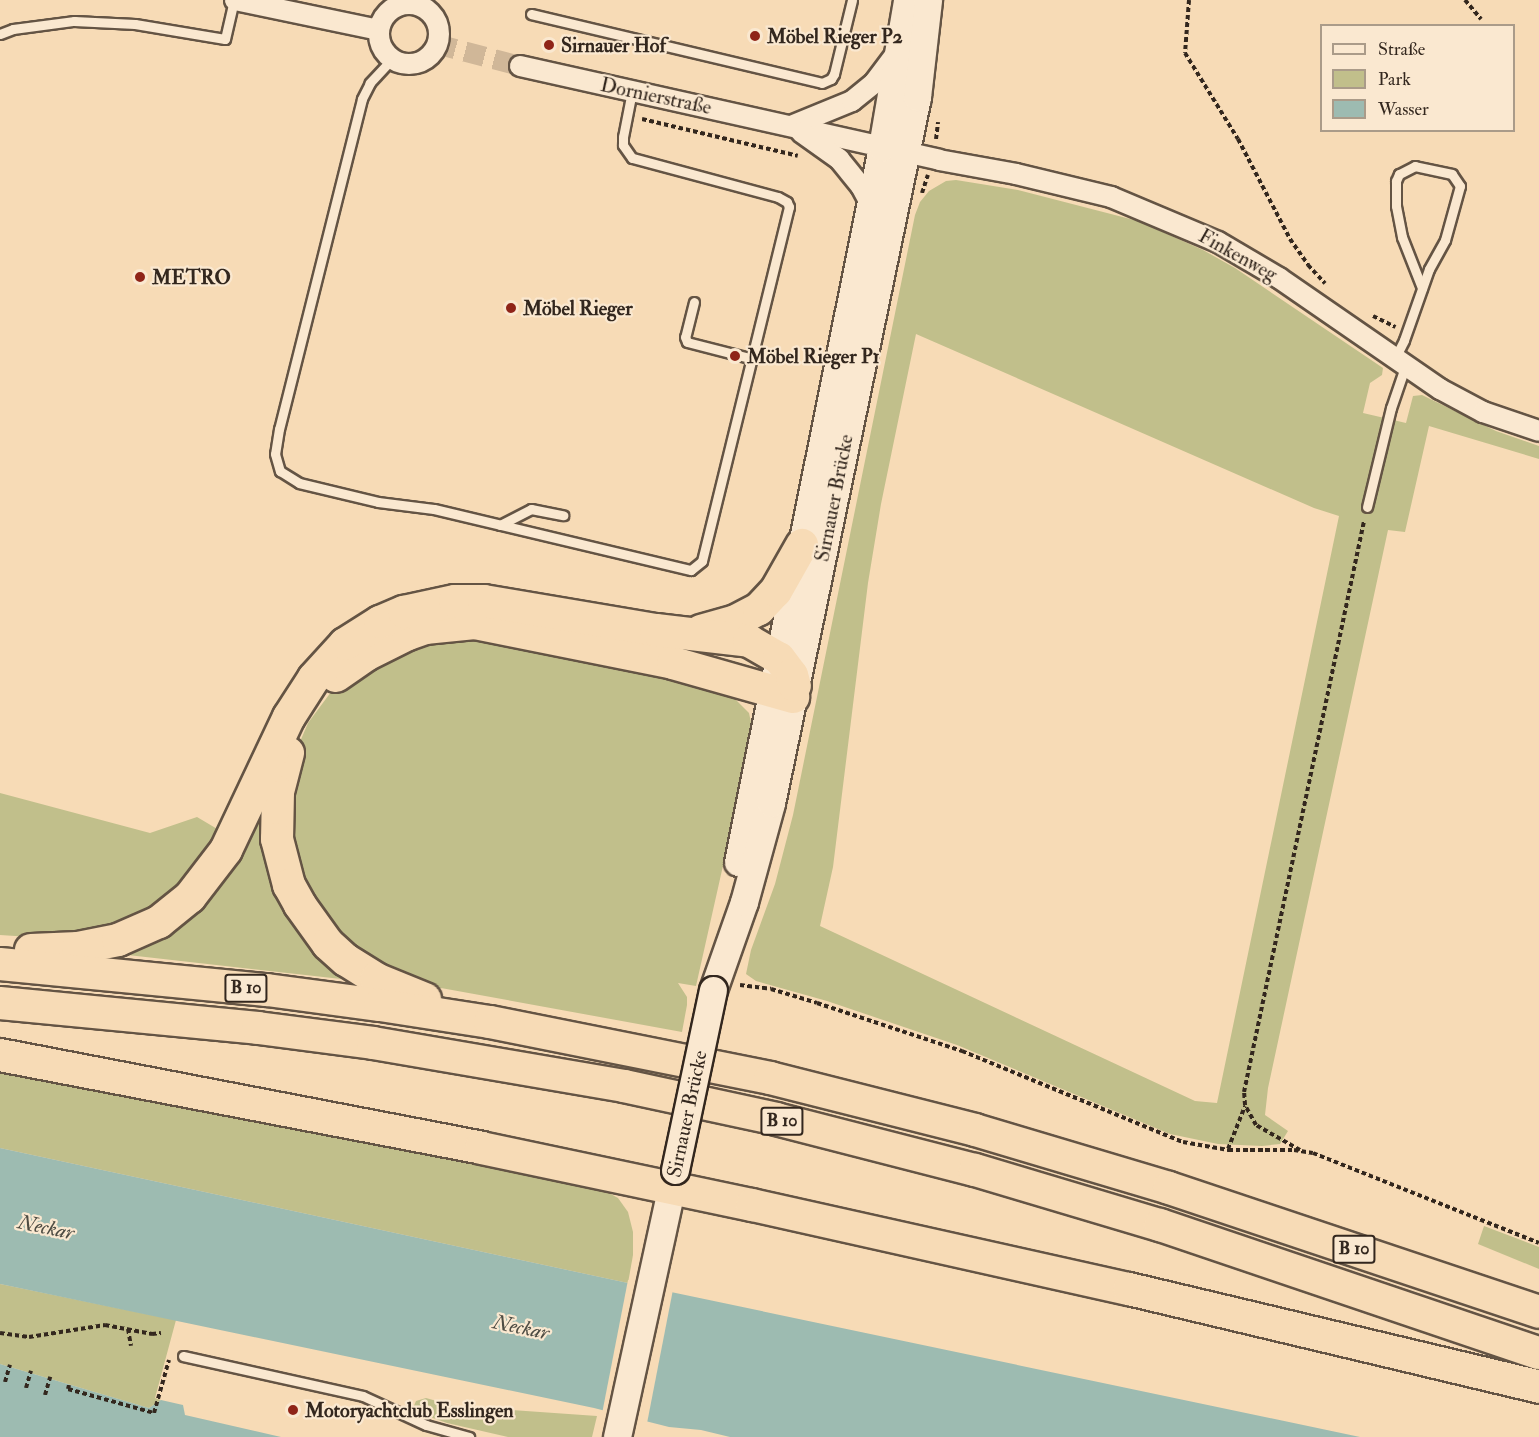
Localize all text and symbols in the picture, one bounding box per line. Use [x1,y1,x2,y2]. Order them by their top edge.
place label: Möbel Rieger P2 [767,24,903,48]
legend [1320,24,1515,132]
marker: Möbel Rieger P2 [748,29,762,43]
place label: Sirnauer Hof [561,33,666,57]
marker: Sirnauer Hof [542,38,556,52]
text: Straße [1378,38,1425,61]
text: Park [1378,68,1411,91]
street label: Dornierstraße [598,73,714,119]
text: Wasser [1378,98,1429,121]
street label: Finkenweg [1195,224,1281,286]
place label: METRO [152,265,231,289]
marker: METRO [133,270,147,284]
place label: Möbel Rieger [523,296,633,320]
marker: Möbel Rieger [504,301,518,315]
place label: Möbel Rieger P1 [747,344,880,368]
marker: Möbel Rieger P1 [728,349,742,363]
street label: Sirnauer Brücke [810,432,858,564]
road number: B 10 [224,973,268,1003]
street label: Sirnauer Brücke [662,1048,712,1180]
road number: B 10 [760,1106,804,1136]
water label: Neckar [16,1210,76,1246]
road number: B 10 [1332,1234,1376,1264]
water label: Neckar [491,1310,551,1346]
place label: Motoryachtclub Esslingen [305,1398,514,1422]
marker: Motoryachtclub Esslingen [286,1403,300,1417]

